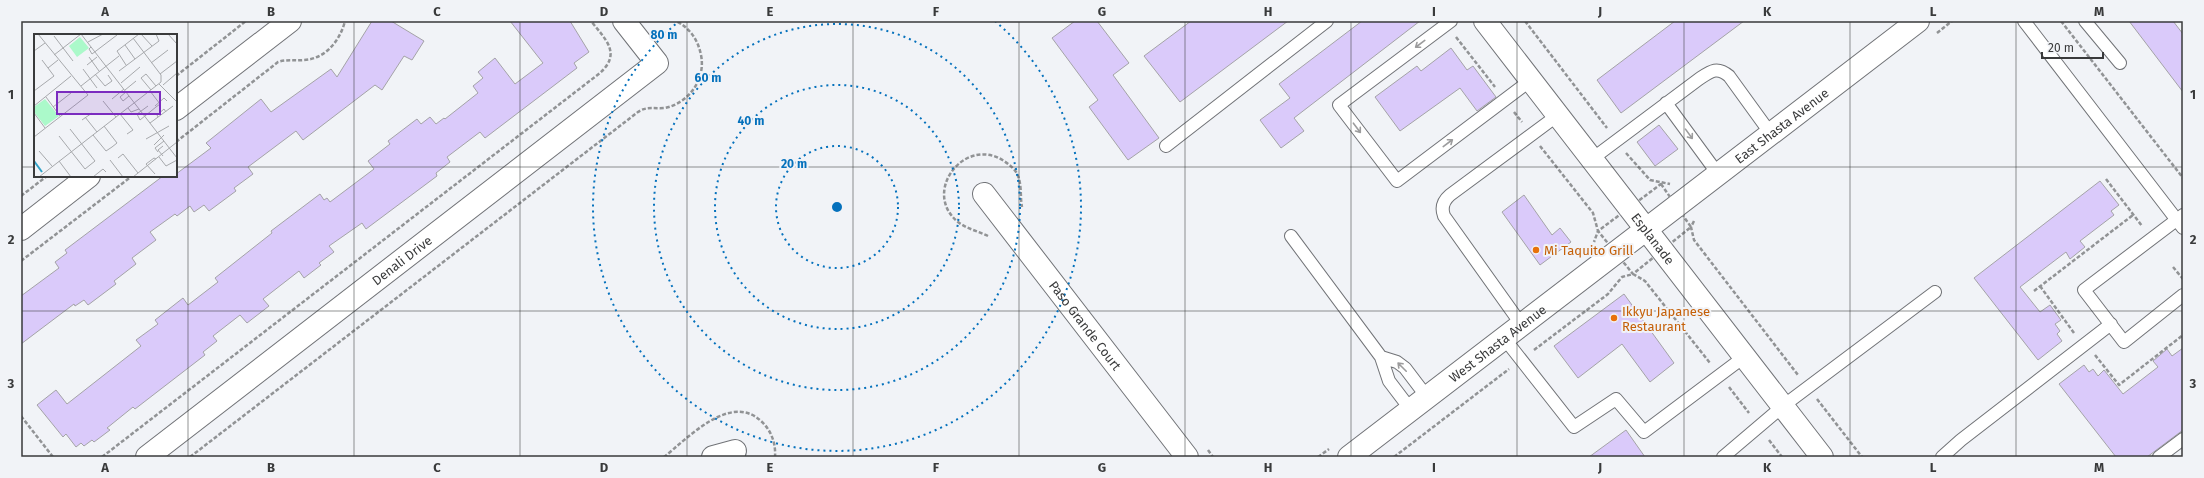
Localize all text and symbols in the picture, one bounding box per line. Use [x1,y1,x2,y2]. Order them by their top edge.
text: A [100,4,109,19]
text: B [267,4,275,19]
text: C [433,4,441,19]
text: D [600,4,609,19]
text: E [767,4,774,19]
text: F [933,4,940,19]
text: G [1098,4,1106,19]
text: H [1264,4,1272,19]
text: I [1432,4,1436,19]
text: J [1597,4,1602,19]
text: K [1763,4,1772,19]
text: L [1930,4,1937,19]
text: M [2094,4,2104,19]
text: 80 m [651,28,677,42]
inset map [34,34,177,177]
scale bar [2042,34,2103,60]
one-way arrow [1415,40,1426,49]
text: 20 m [2048,41,2074,55]
text: 60 m [695,71,721,85]
street label: East Shasta Avenue [1732,85,1831,166]
text: 1 [8,87,14,102]
text: 1 [2190,87,2196,102]
text: 40 m [738,114,764,128]
one-way arrow [1353,123,1361,134]
one-way arrow [1685,129,1693,140]
one-way arrow [1442,138,1453,147]
text: 20 m [781,157,807,171]
centre of rings [830,200,844,214]
street label: Esplanade [1629,210,1678,267]
text: 2 [8,232,15,247]
street label: Denali Drive [369,232,435,288]
text: 2 [2190,232,2197,247]
place label: Mi Taquito Grill [1544,243,1634,258]
marker: Mi Taquito Grill [1531,245,1541,255]
street label: Paso Grande Court [1046,278,1125,373]
street label: West Shasta Avenue [1446,301,1549,385]
place label: Ikkyu Japanese Restaurant [1622,304,1710,334]
marker: Ikkyu Japanese Restaurant [1609,313,1619,323]
one-way arrow [1397,362,1407,372]
text: 3 [7,376,15,391]
text: 3 [2189,376,2197,391]
text: A [100,460,109,475]
text: B [267,460,275,475]
text: C [433,460,441,475]
text: D [600,460,609,475]
text: E [767,460,774,475]
text: F [933,460,940,475]
text: G [1098,460,1106,475]
text: H [1264,460,1272,475]
text: I [1432,460,1436,475]
text: J [1597,460,1602,475]
text: K [1763,460,1772,475]
text: L [1930,460,1937,475]
text: M [2094,460,2104,475]

